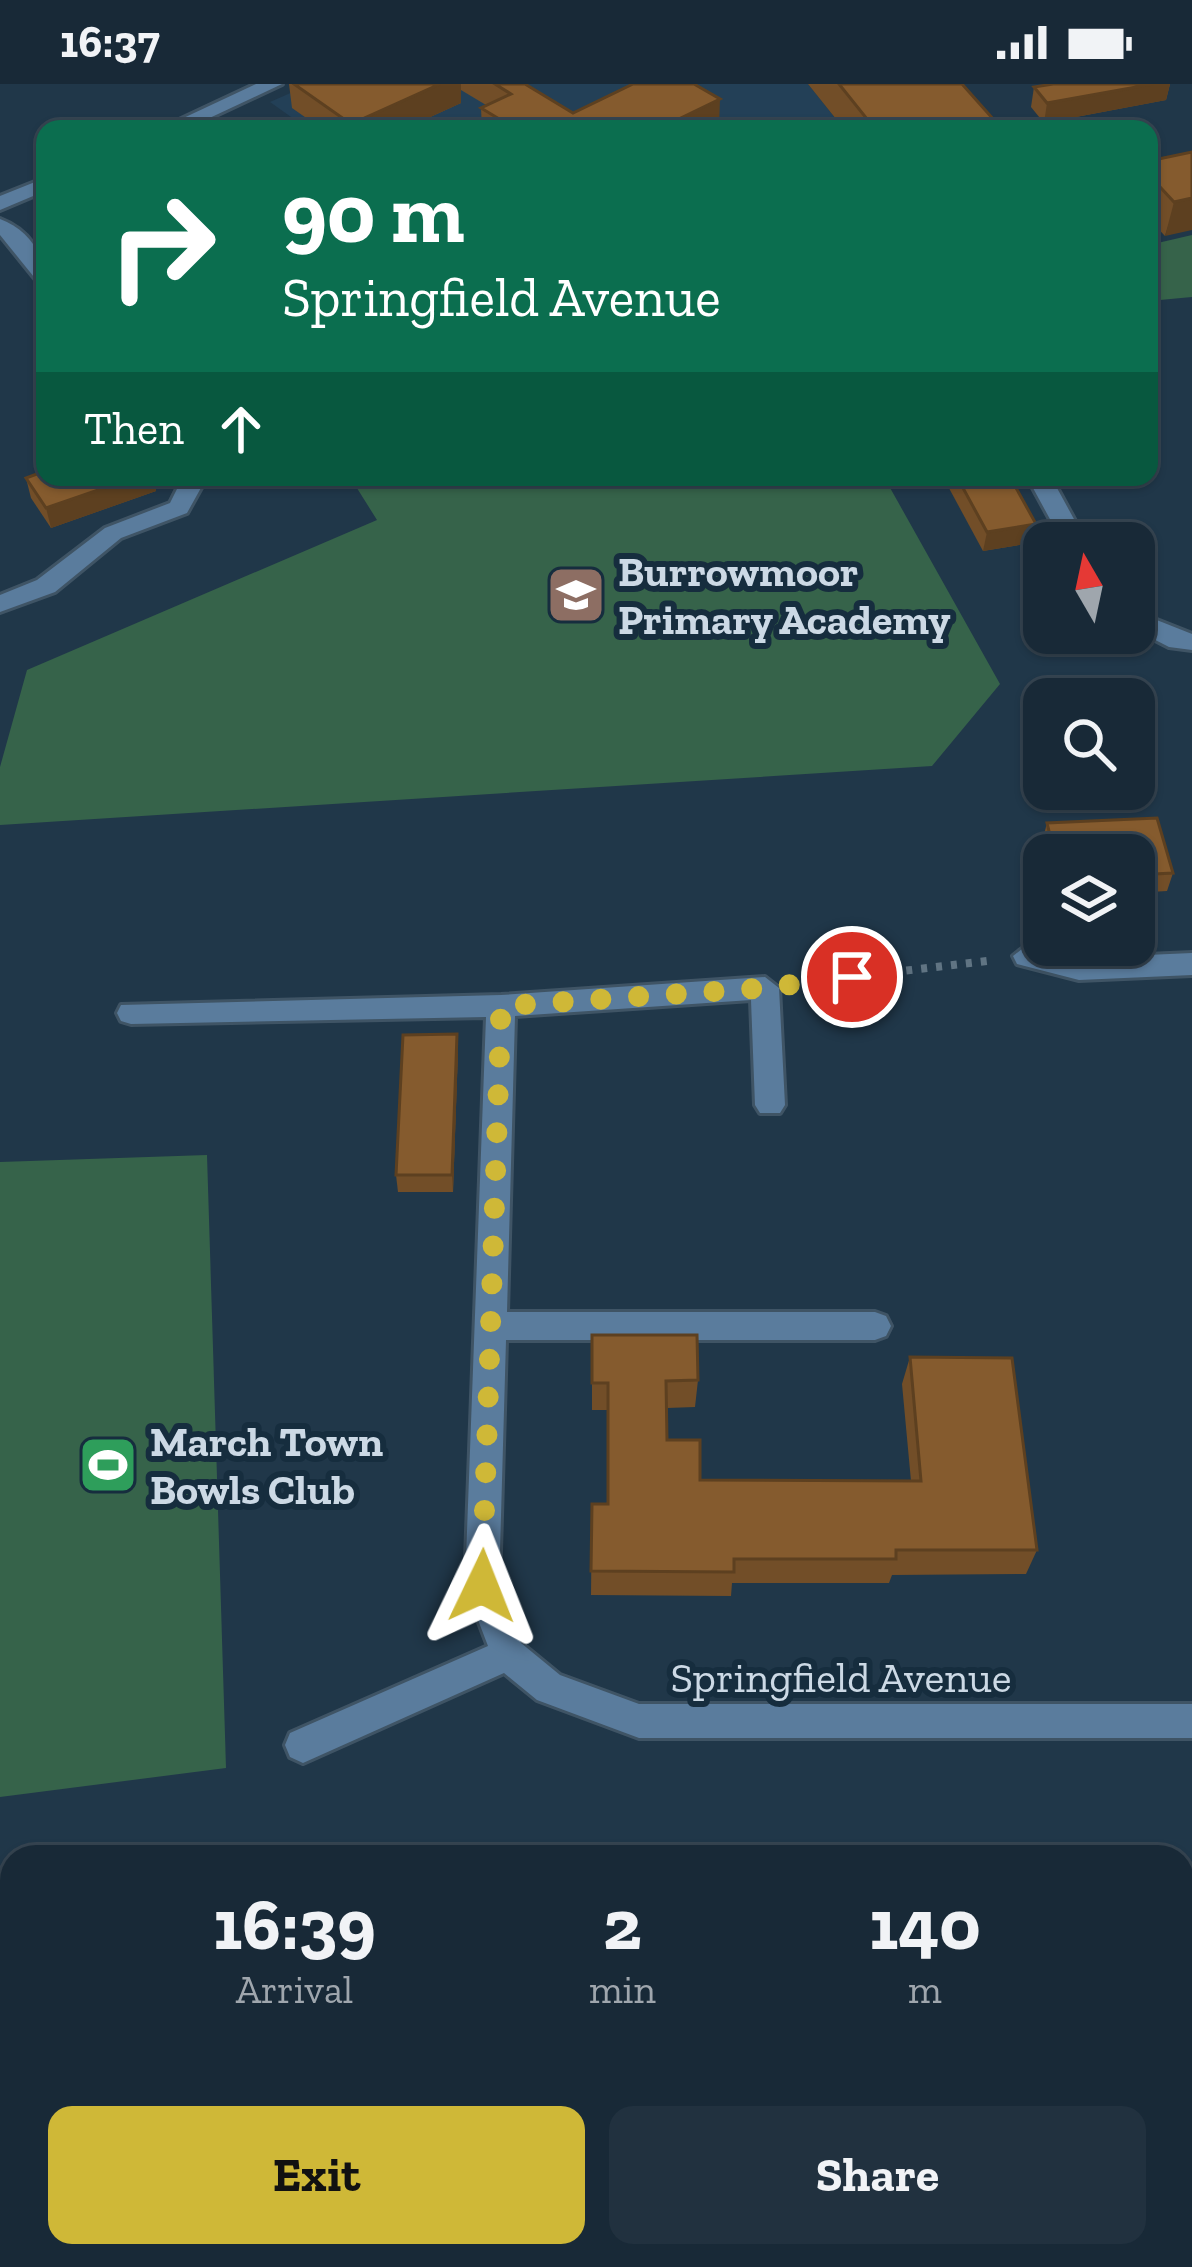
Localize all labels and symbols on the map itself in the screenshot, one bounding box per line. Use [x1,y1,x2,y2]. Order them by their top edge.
north arrow [1023,522,1155,654]
place label: Burrowmoor Primary Academy [618,546,950,645]
school or university icon: Burrowmoor Primary Academy [545,564,607,626]
pin [801,926,903,1028]
place label: March Town Bowls Club [150,1416,383,1515]
sports icon: March Town Bowls Club [77,1434,139,1496]
position arrow [419,1523,545,1649]
street label: Springfield Avenue [670,1652,1012,1703]

